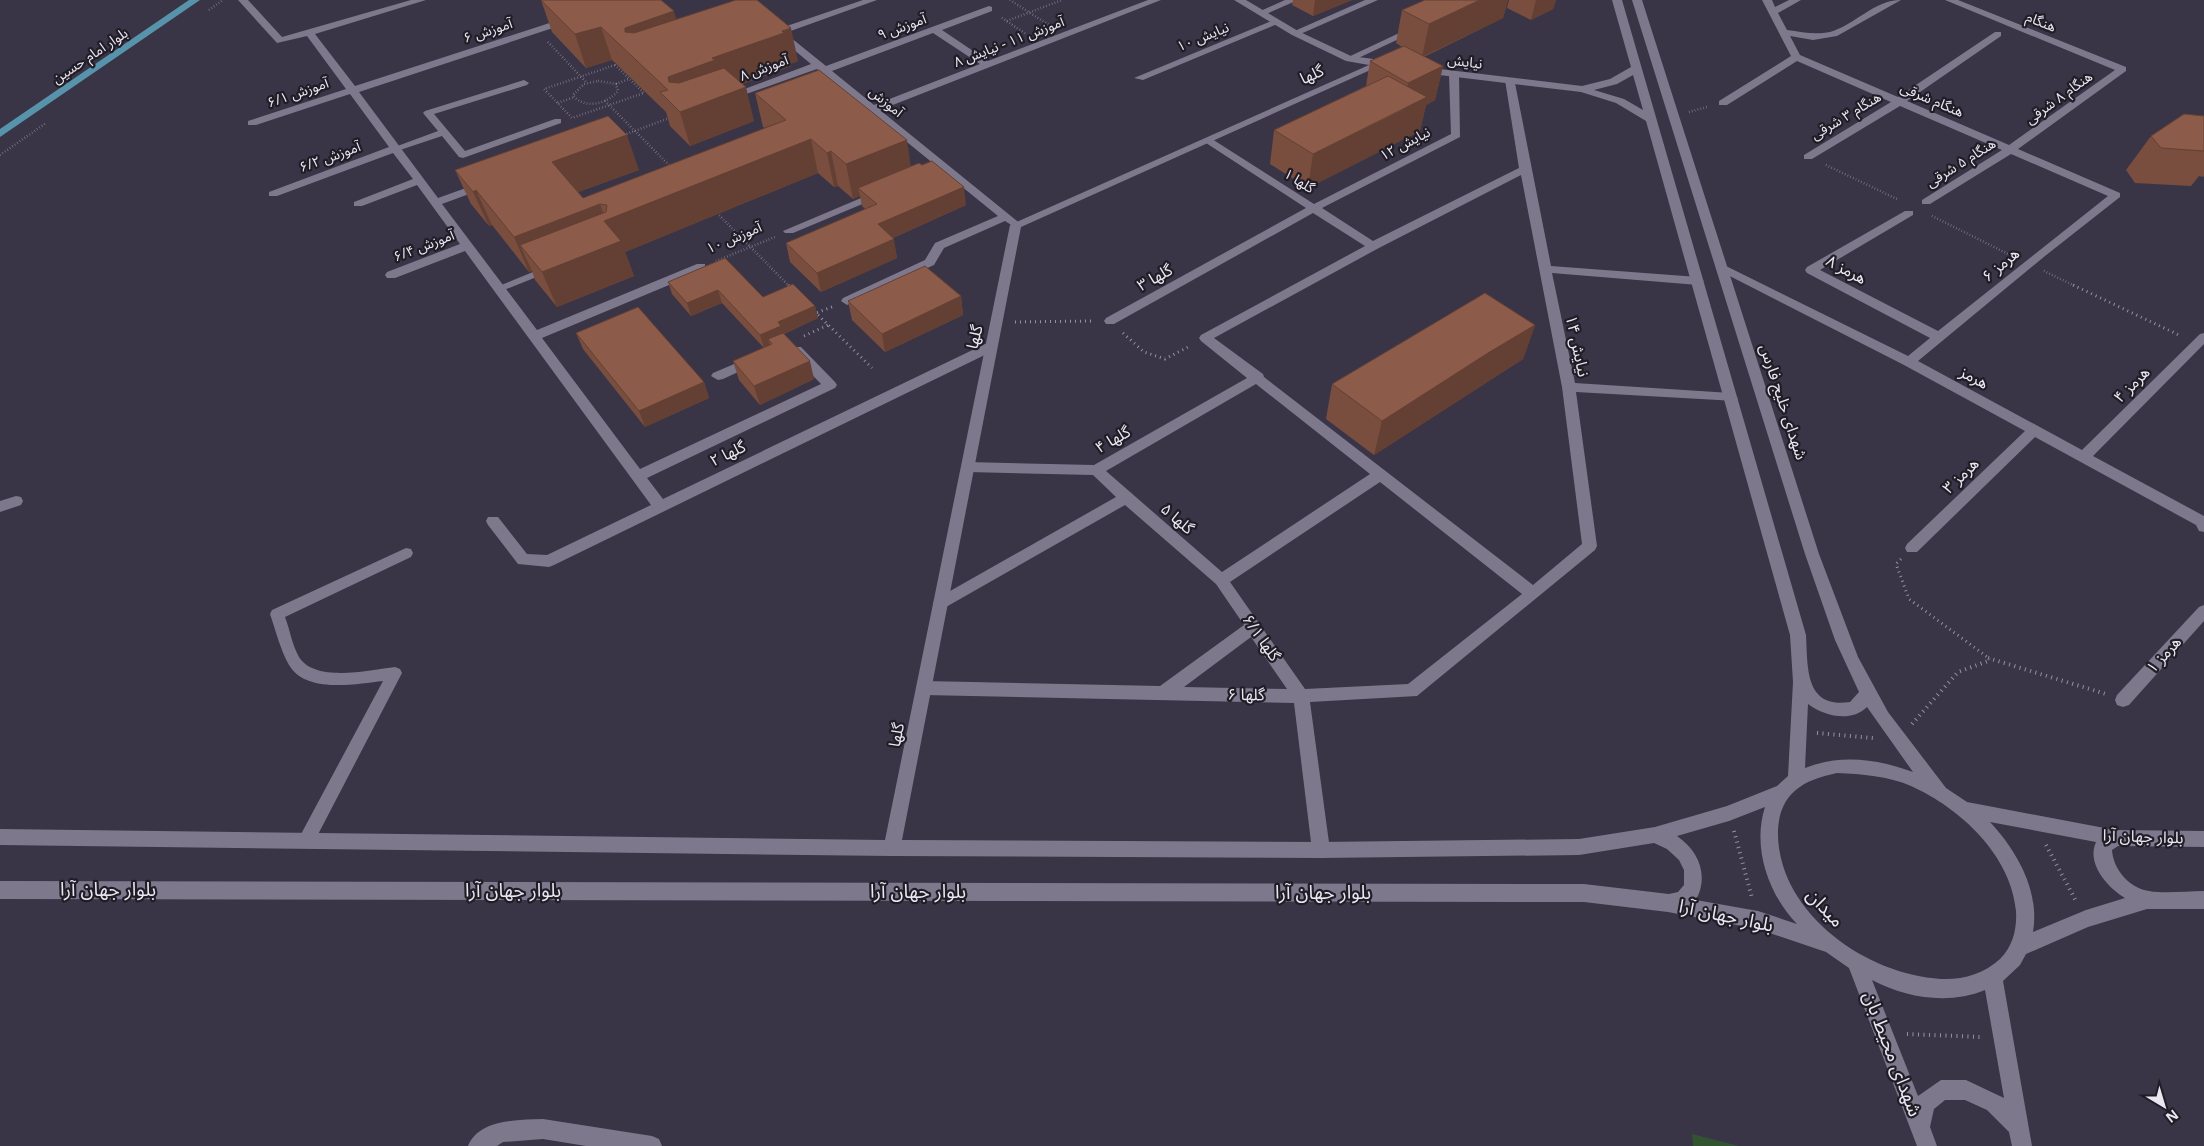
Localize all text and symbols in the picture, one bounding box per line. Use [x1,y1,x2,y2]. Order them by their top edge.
street label: هنگام [2021,3,2061,41]
street label: آموزش ۹ [873,4,932,49]
street label: آموزش ۱۱ - نیایش ۸ [949,7,1070,77]
street label: آموزش ۶ [459,9,517,53]
street label: نیایش ۱۰ [1172,13,1234,61]
street label: بلوار امام حسین [46,19,135,92]
street label: آموزش ۸ [735,45,794,90]
street label: نیایش [1446,45,1484,79]
street label: گلها [1294,54,1330,95]
street label: هنگام ۸ شرقی [2019,63,2099,133]
street label: آموزش ۶/۱ [263,69,334,117]
street label: هنگام شرقی [1895,74,1969,126]
street label: آموزش [862,78,911,126]
street label: هنگام ۳ شرقی [1805,83,1887,149]
street label: نیایش ۱۲ [1374,118,1436,170]
street label: هنگام ۵ شرقی [1920,130,2002,196]
street label: آموزش ۶/۲ [295,132,366,182]
street label: گلها ۱ [1277,160,1321,202]
street label: آموزش ۱۰ [701,213,767,263]
street label: آموزش ۶/۴ [389,221,460,271]
street label: هرمز ۶ [1974,238,2028,292]
street label: هرمز ۸ [1819,245,1873,295]
street label: گلها ۳ [1130,254,1180,302]
street label: نیایش ۱۴ [1554,312,1600,380]
street label: گلها [956,321,995,353]
street label: شهدای خلیج فارس [1748,339,1818,465]
street label: هرمز [1952,356,1995,400]
street label: هرمز ۴ [2105,358,2159,412]
street label: گلها ۴ [1088,416,1138,464]
street label: گلها ۲ [704,430,753,477]
street label: هرمز ۳ [1934,449,1988,503]
street label: گلها ۵ [1152,494,1203,544]
street label: گلها ۶/۱ [1232,607,1290,670]
street label: هرمز ۱ [2137,628,2191,682]
street label: گلها ۶ [1227,678,1265,712]
street label: گلها [878,720,916,750]
street label: بلوار جهان آرا [2102,819,2184,855]
street label: بلوار جهان آرا [60,870,156,910]
street label: بلوار جهان آرا [465,871,561,911]
street label: بلوار جهان آرا [870,872,966,912]
street label: بلوار جهان آرا [1275,873,1371,913]
street label: میدان [1795,878,1855,938]
street label: بلوار جهان آرا [1675,886,1777,946]
street label: شهدای محیط بان [1850,985,1934,1123]
north arrow [2139,1081,2189,1131]
text: N [2158,1101,2185,1131]

